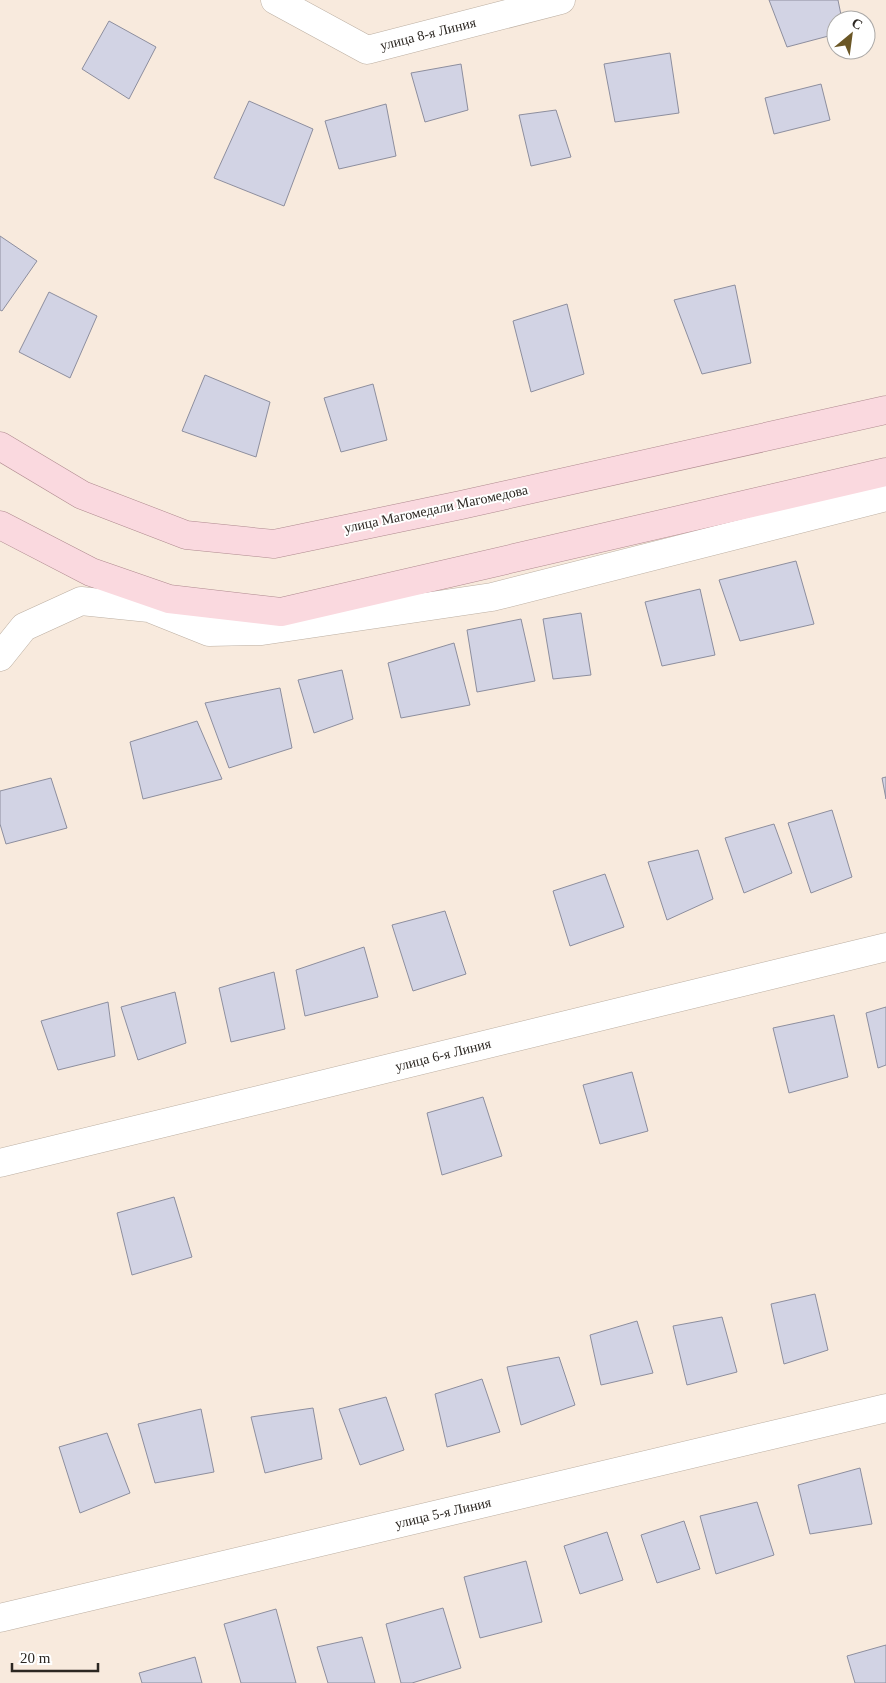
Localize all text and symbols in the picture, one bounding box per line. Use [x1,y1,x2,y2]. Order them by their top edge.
north arrow [826,10,876,60]
street label: улица 8-я Линия [379,15,478,53]
text: С [849,15,865,33]
street label: улица Магомедали Магомедова [343,482,530,536]
street label: улица 6-я Линия [394,1036,493,1074]
street label: улица 5-я Линия [394,1495,493,1531]
scale bar [12,1640,99,1672]
text: 20 m [20,1650,51,1666]

